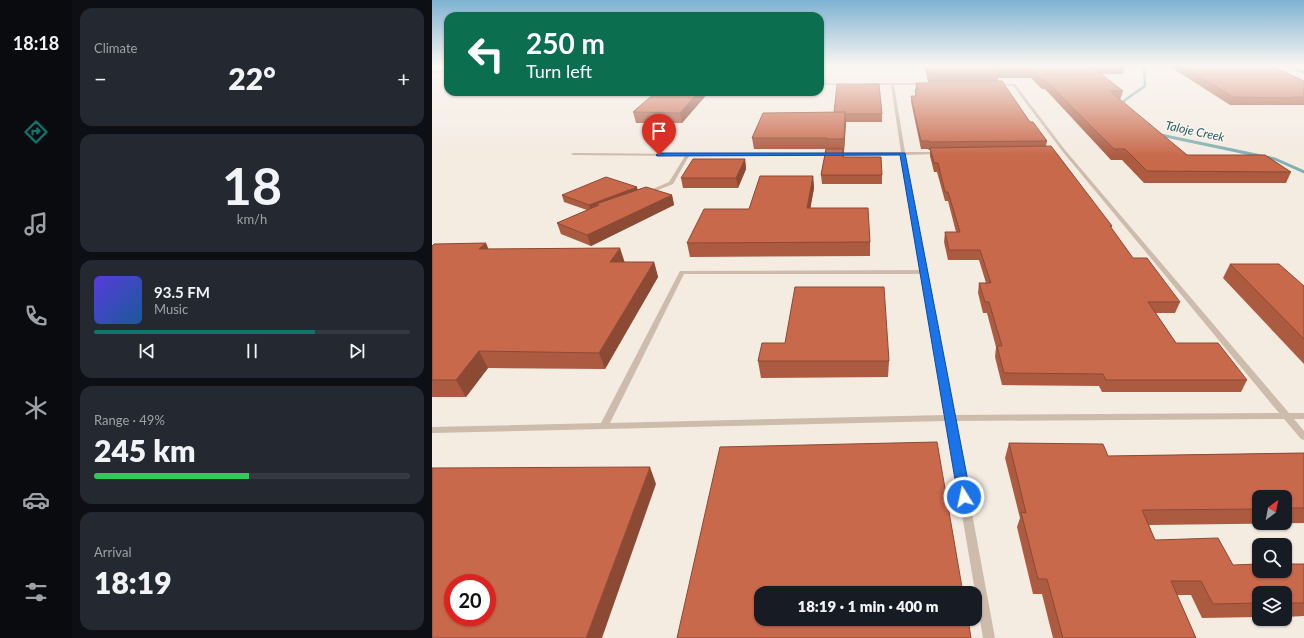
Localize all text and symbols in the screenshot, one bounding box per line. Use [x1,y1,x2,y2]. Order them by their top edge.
text: 250 m [526,26,605,60]
icon: left [460,28,512,80]
text: 18:18 [13,32,59,54]
text: Climate [94,40,137,56]
text: 22° [228,60,276,96]
text: Turn left [526,60,592,82]
text: − [94,65,107,92]
text: + [397,65,410,92]
pin [642,114,676,155]
water label: Taloje Creek [1164,117,1226,145]
icon: directions [22,118,50,146]
icon: arrive [648,120,670,142]
text: 18 [222,154,282,216]
icon: music [22,210,50,238]
text: km/h [237,211,267,227]
text: 93.5 FM [154,283,210,301]
text: Music [154,301,188,317]
icon: phone [22,302,50,330]
icon: previous [136,340,158,362]
icon: pause [241,340,263,362]
icon: next [346,340,368,362]
icon: climate [22,394,50,422]
text: Range · 49% [94,412,165,428]
text: 245 km [94,432,195,468]
position arrow [943,476,985,518]
icon: car [22,486,50,514]
north arrow [1252,490,1292,530]
map controls [1252,490,1292,626]
button: search [1252,538,1292,578]
text: Arrival [94,544,131,560]
text: 18:19 [94,564,172,600]
speed limit sign: 20 [444,574,496,626]
icon: filters [22,578,50,606]
button: layers [1252,586,1292,626]
text: 18:19 · 1 min · 400 m [797,597,939,615]

